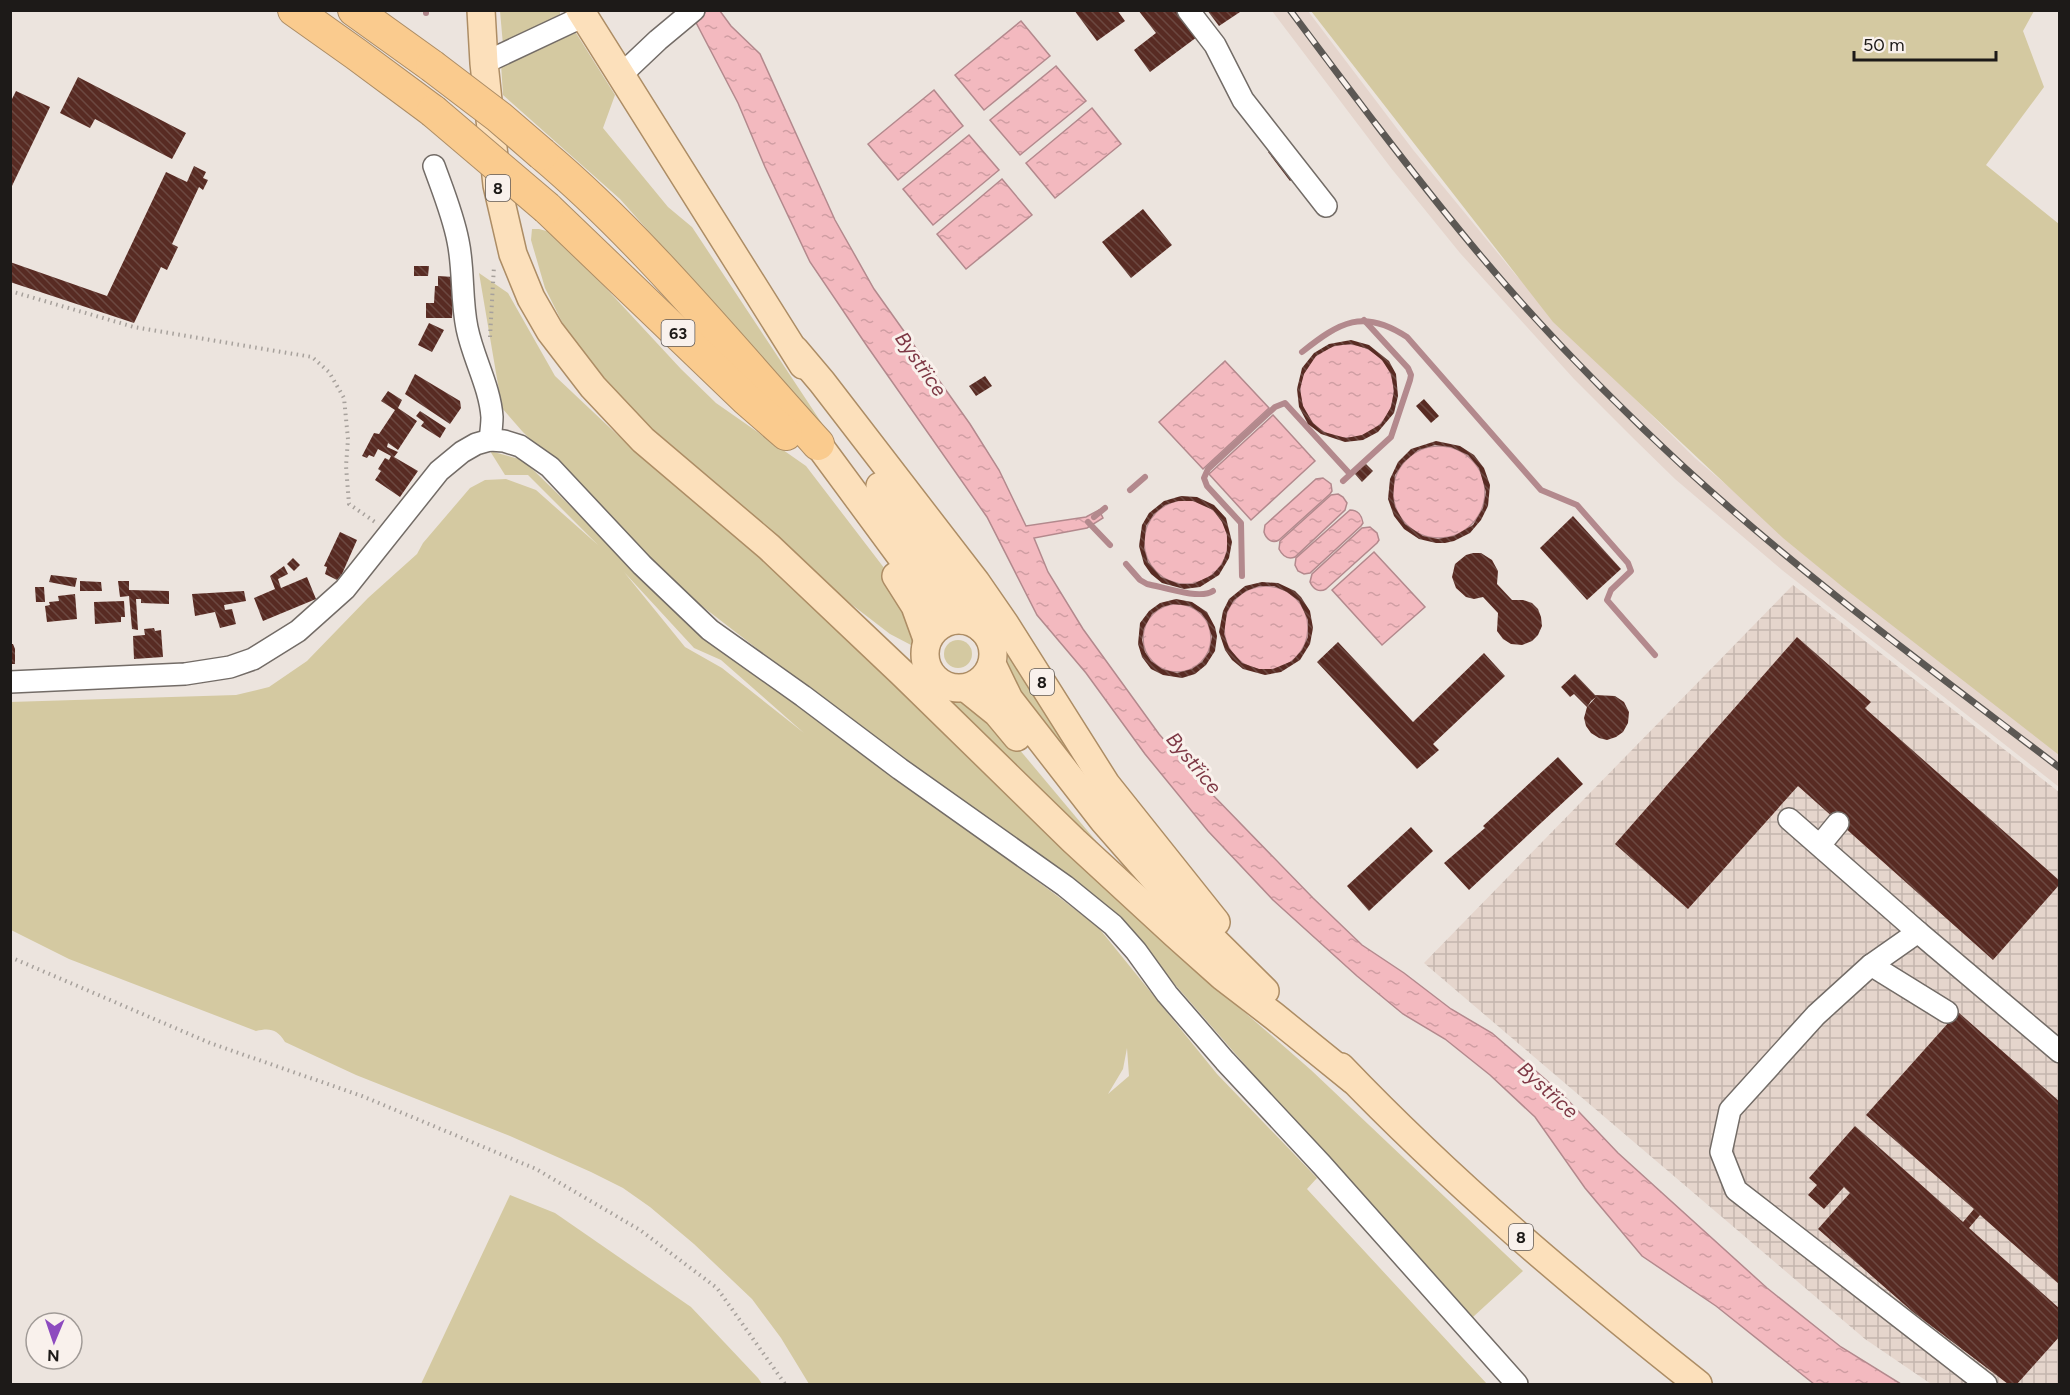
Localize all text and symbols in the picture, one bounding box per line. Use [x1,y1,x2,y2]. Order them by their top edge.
scale bar [1854,24,1996,62]
text: 50 m [1863,34,1905,56]
road number: 8 [486,175,510,201]
road number: 63 [662,320,694,346]
water label: Bystřice [890,327,952,401]
road number: 8 [1030,669,1054,695]
water label: Bystřice [1161,727,1227,799]
water label: Bystřice [1513,1057,1583,1123]
road number: 8 [1509,1224,1533,1250]
north arrow [24,1311,84,1371]
text: N [47,1346,60,1365]

